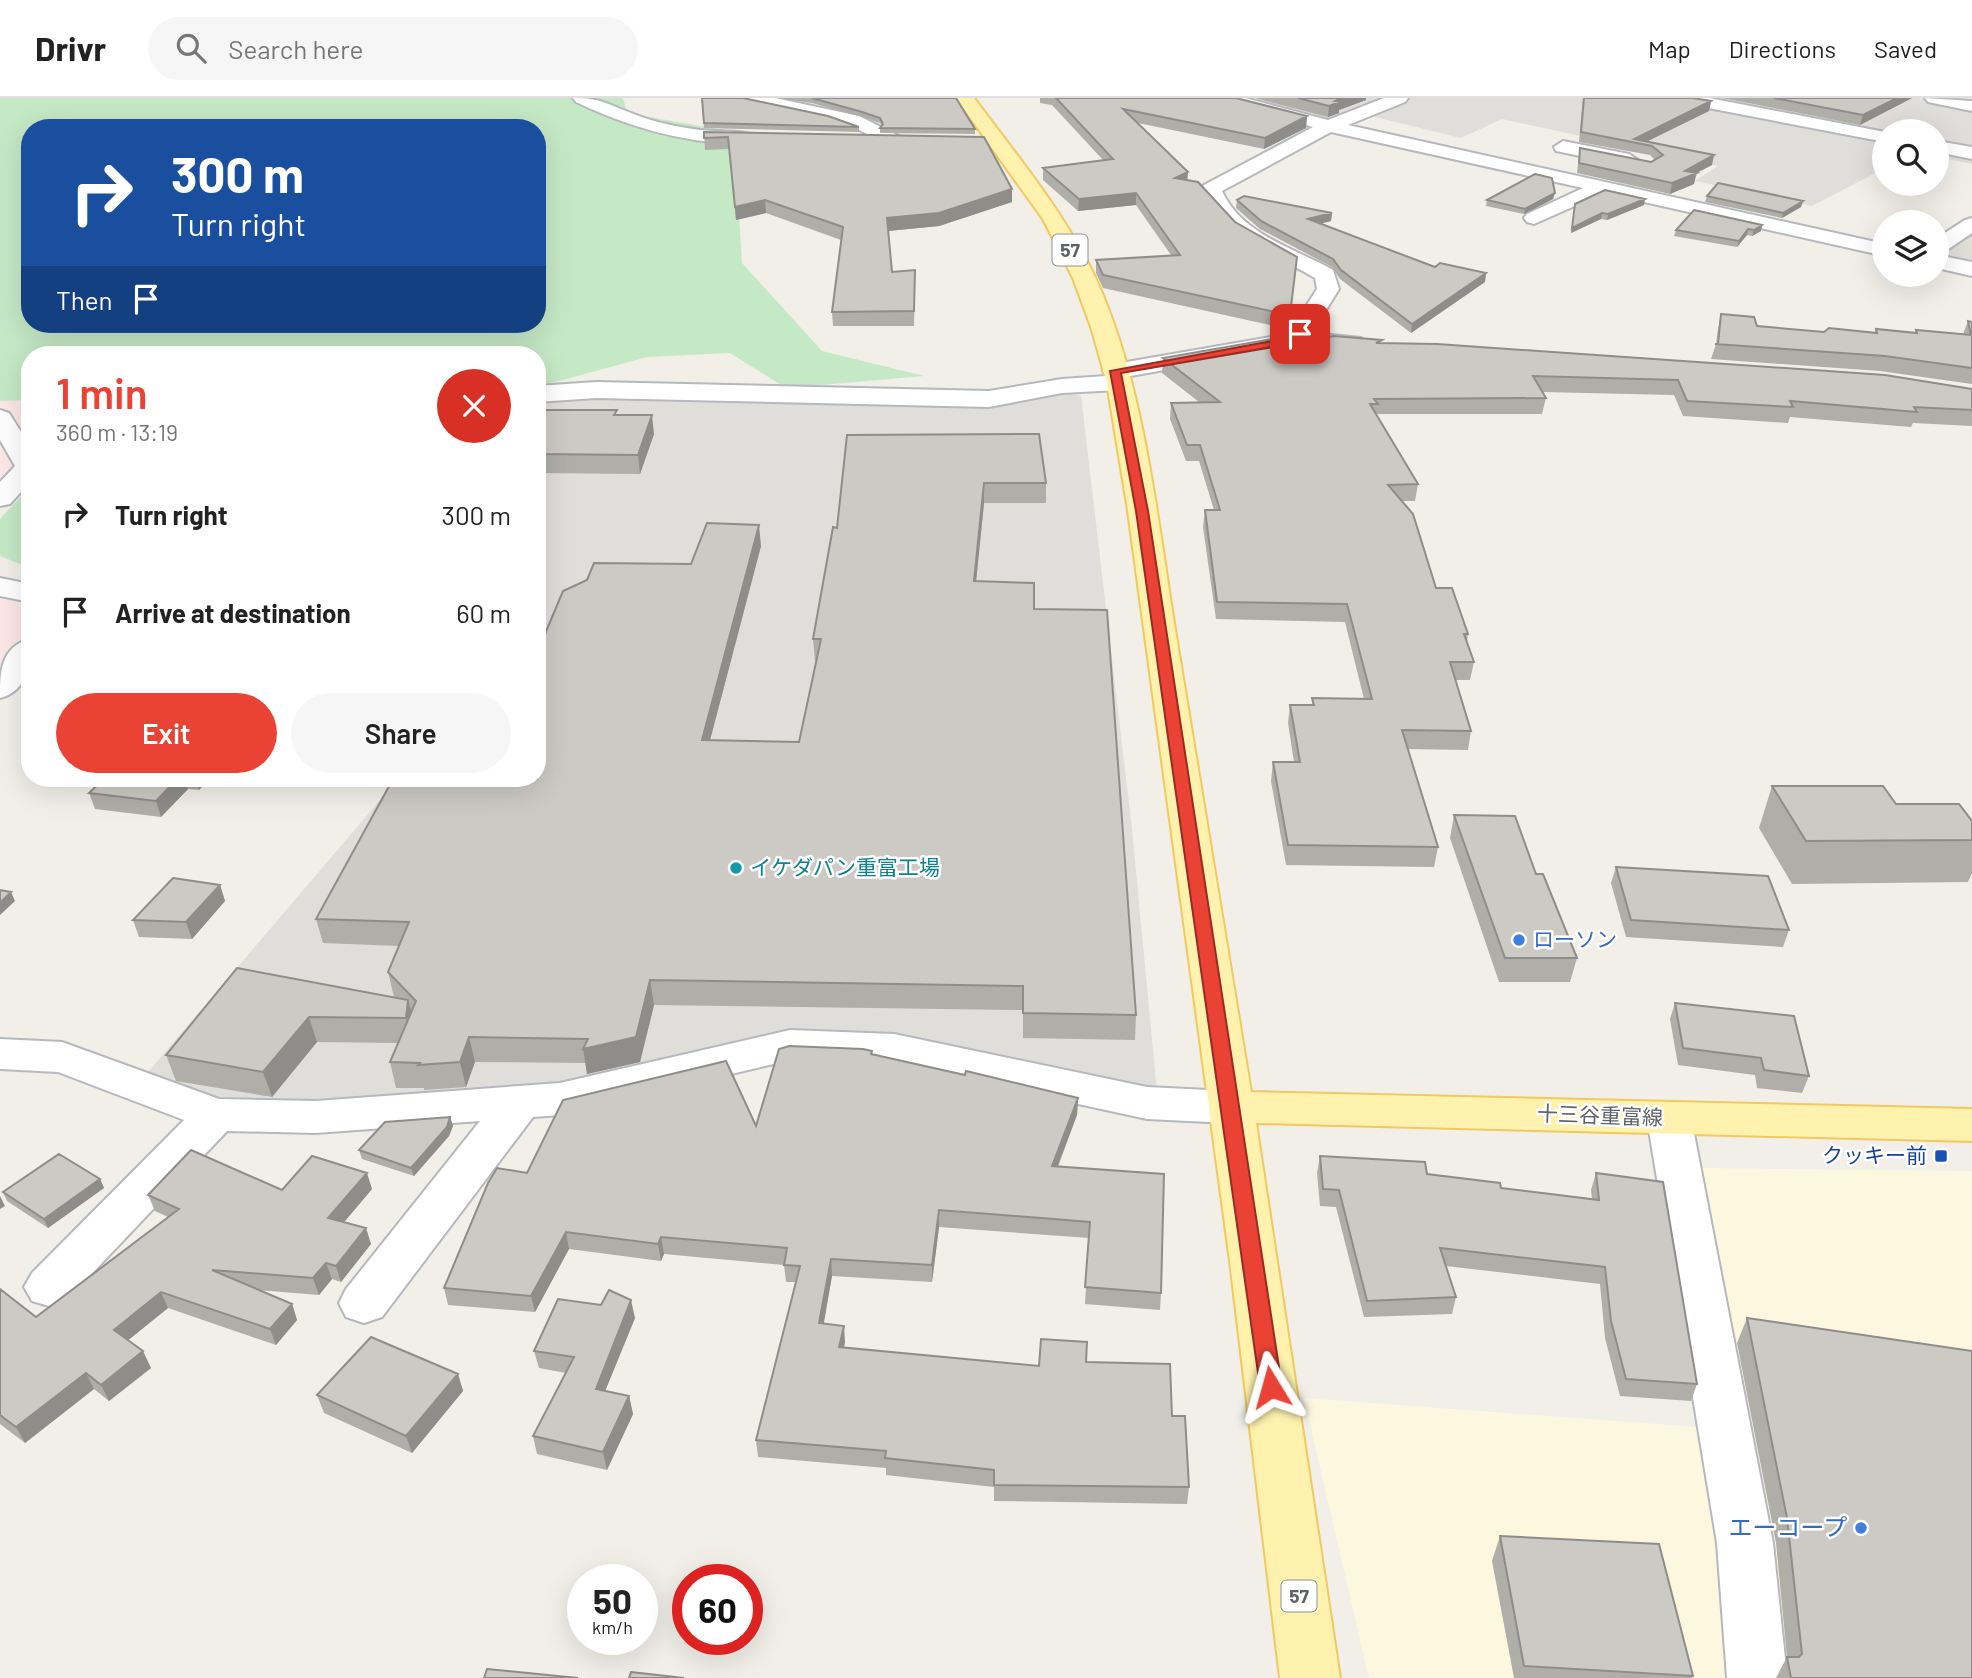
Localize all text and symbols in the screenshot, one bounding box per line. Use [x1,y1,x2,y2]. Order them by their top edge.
search box [148,17,638,80]
text: Drivr [35,28,106,68]
icon: search [172,29,210,67]
text: Search here [228,33,363,64]
text: Map [1648,34,1691,63]
text: Directions [1729,34,1836,63]
text: Saved [1874,34,1937,63]
map controls [1872,119,1949,287]
button: search [1872,119,1949,196]
text: 300 m [171,144,304,203]
icon: right [56,147,147,238]
text: Turn right [171,204,306,242]
button: layers [1872,210,1949,287]
road number: 57 [1052,234,1088,266]
icon: arrive [127,280,165,318]
text: Then [56,284,113,315]
pin [1270,304,1330,364]
icon: arrive [1281,315,1319,353]
text: 1 min [56,367,148,417]
button: close [437,369,511,443]
text: 360 m · 13:19 [56,418,178,446]
icon: right [56,495,94,533]
text: Turn right [115,499,228,530]
text: 300 m [442,499,511,530]
icon: arrive [56,593,94,631]
text: Arrive at destination [115,597,351,628]
text: 60 m [456,597,511,628]
button: Exit [56,693,277,773]
button: Share [291,693,511,773]
place label: イケダパン重富工場 [750,854,940,879]
marker: イケダパン重富工場 [728,860,744,876]
place label: ローソン [1533,926,1617,951]
marker: ローソン [1511,932,1527,948]
street label: 十三谷重富線 [1537,1100,1663,1129]
place label: クッキー前 [1822,1142,1927,1167]
marker: クッキー前 [1933,1148,1949,1164]
position arrow [1234,1350,1308,1424]
place label: エーコープ [1728,1512,1847,1541]
marker: エーコープ [1853,1520,1869,1536]
speed limit sign: 60 [672,1564,763,1655]
text: 50 [593,1579,632,1621]
road number: 57 [1282,1580,1316,1612]
text: km/h [592,1616,633,1638]

